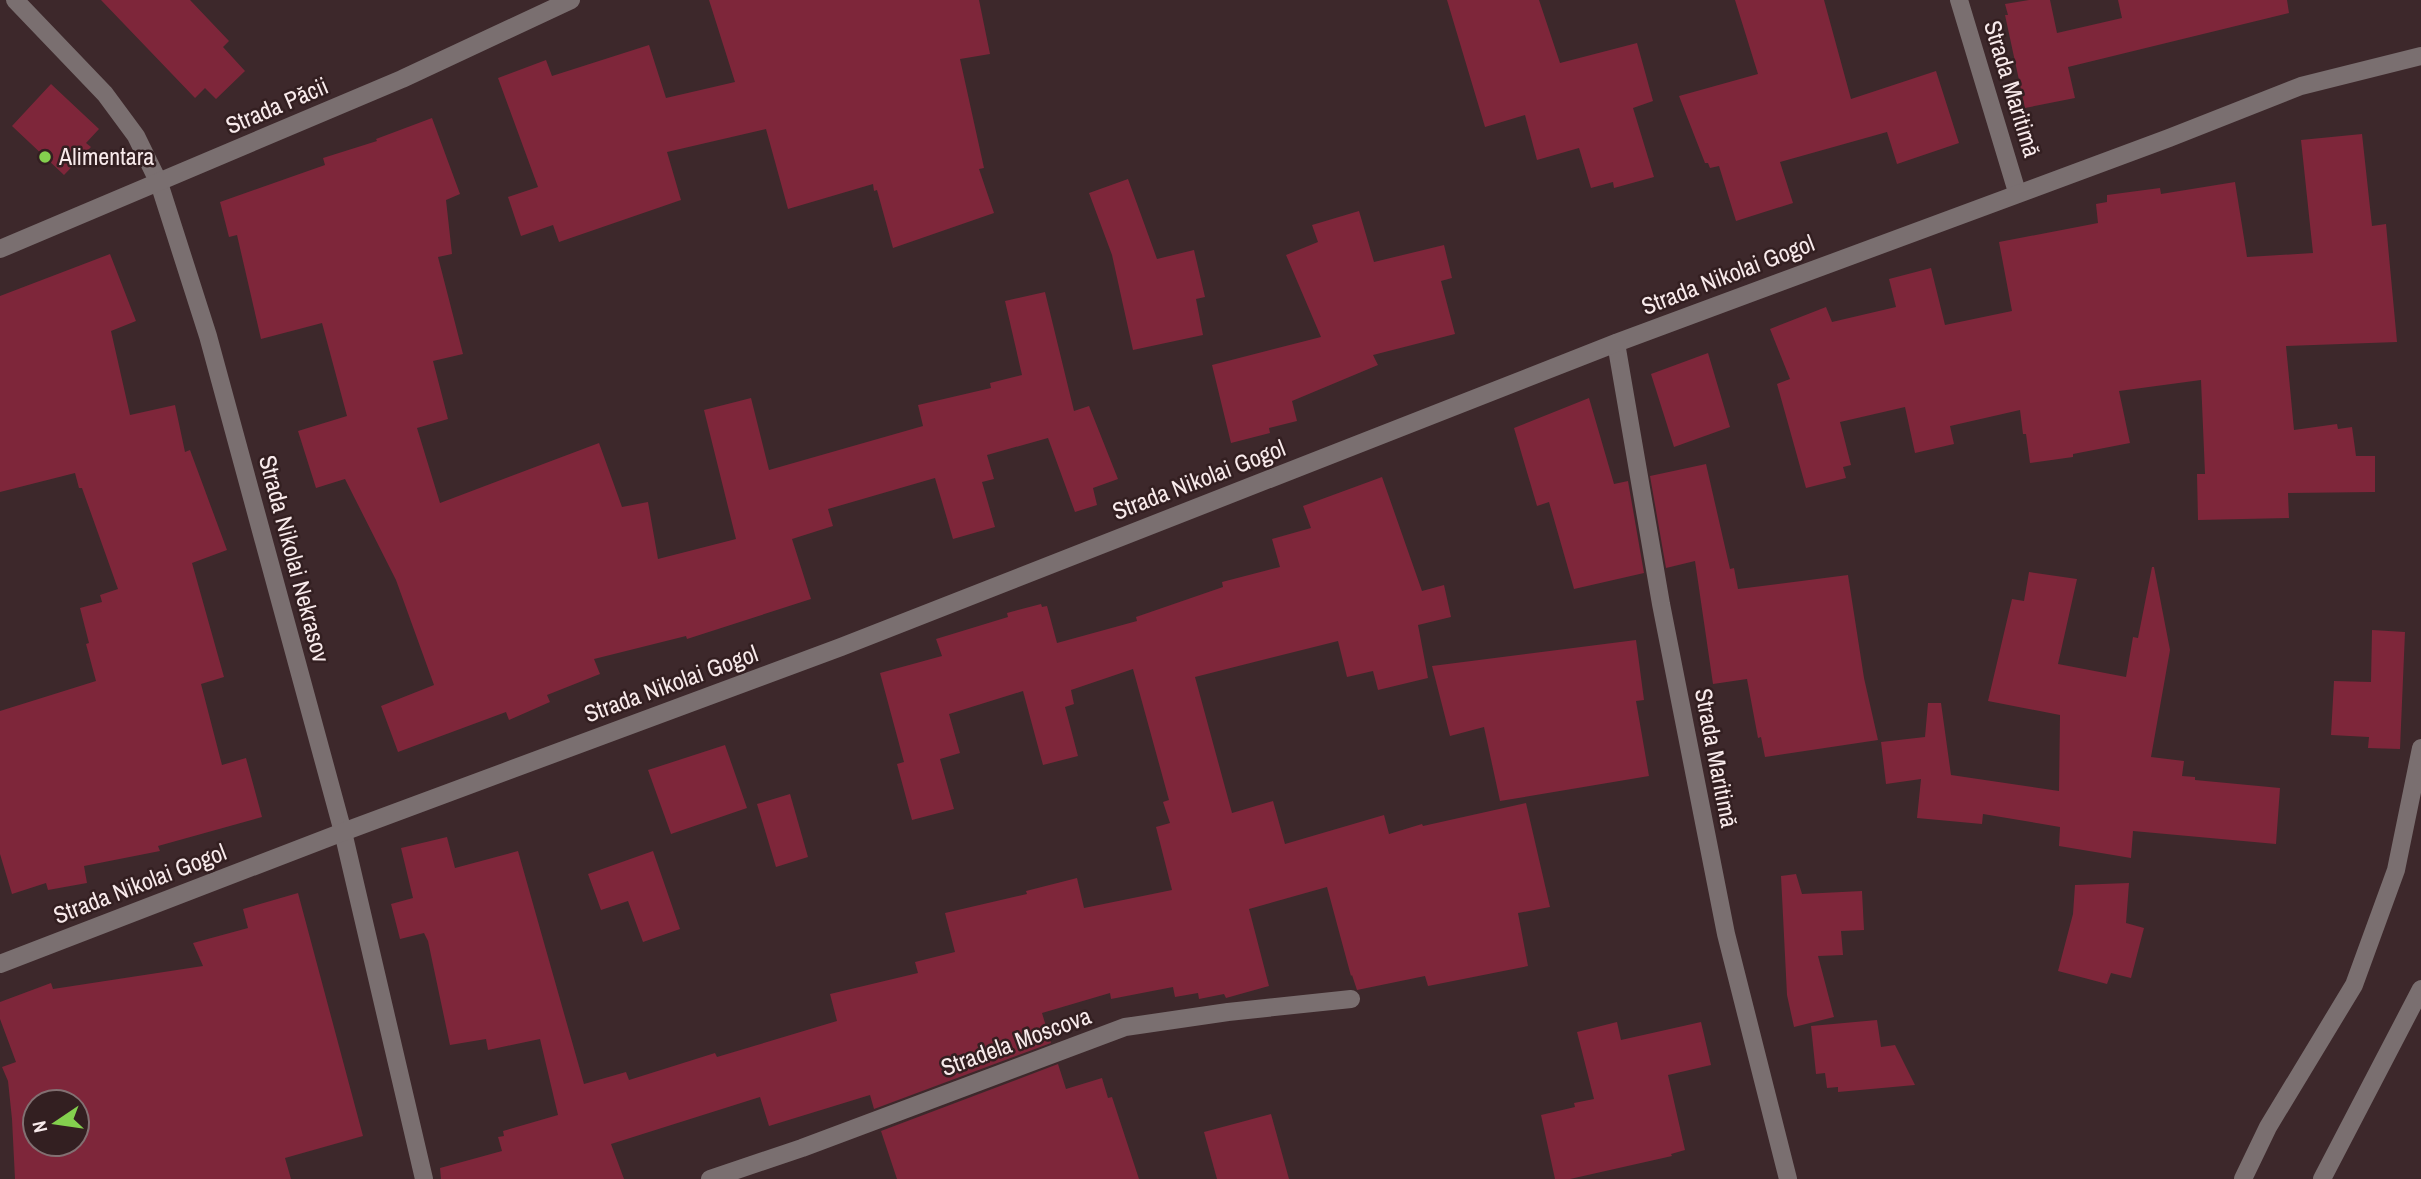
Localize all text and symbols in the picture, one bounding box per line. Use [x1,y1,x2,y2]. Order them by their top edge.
street label: Strada Maritimă [1977,17,2049,161]
street label: Strada Păcii [221,69,333,141]
place label: Alimentara [58,140,154,172]
marker: Alimentara [37,149,53,165]
street label: Strada Nikolai Gogol [1637,226,1819,322]
street label: Strada Nikolai Gogol [1108,431,1290,527]
street label: Strada Nikolai Nekrasov [252,452,338,666]
street label: Strada Nikolai Gogol [579,637,762,729]
street label: Strada Maritimă [1688,685,1746,830]
street label: Strada Nikolai Gogol [49,835,231,931]
street label: Stradela Moscova [936,999,1095,1083]
north arrow [21,1088,91,1158]
text: N [26,1118,53,1135]

